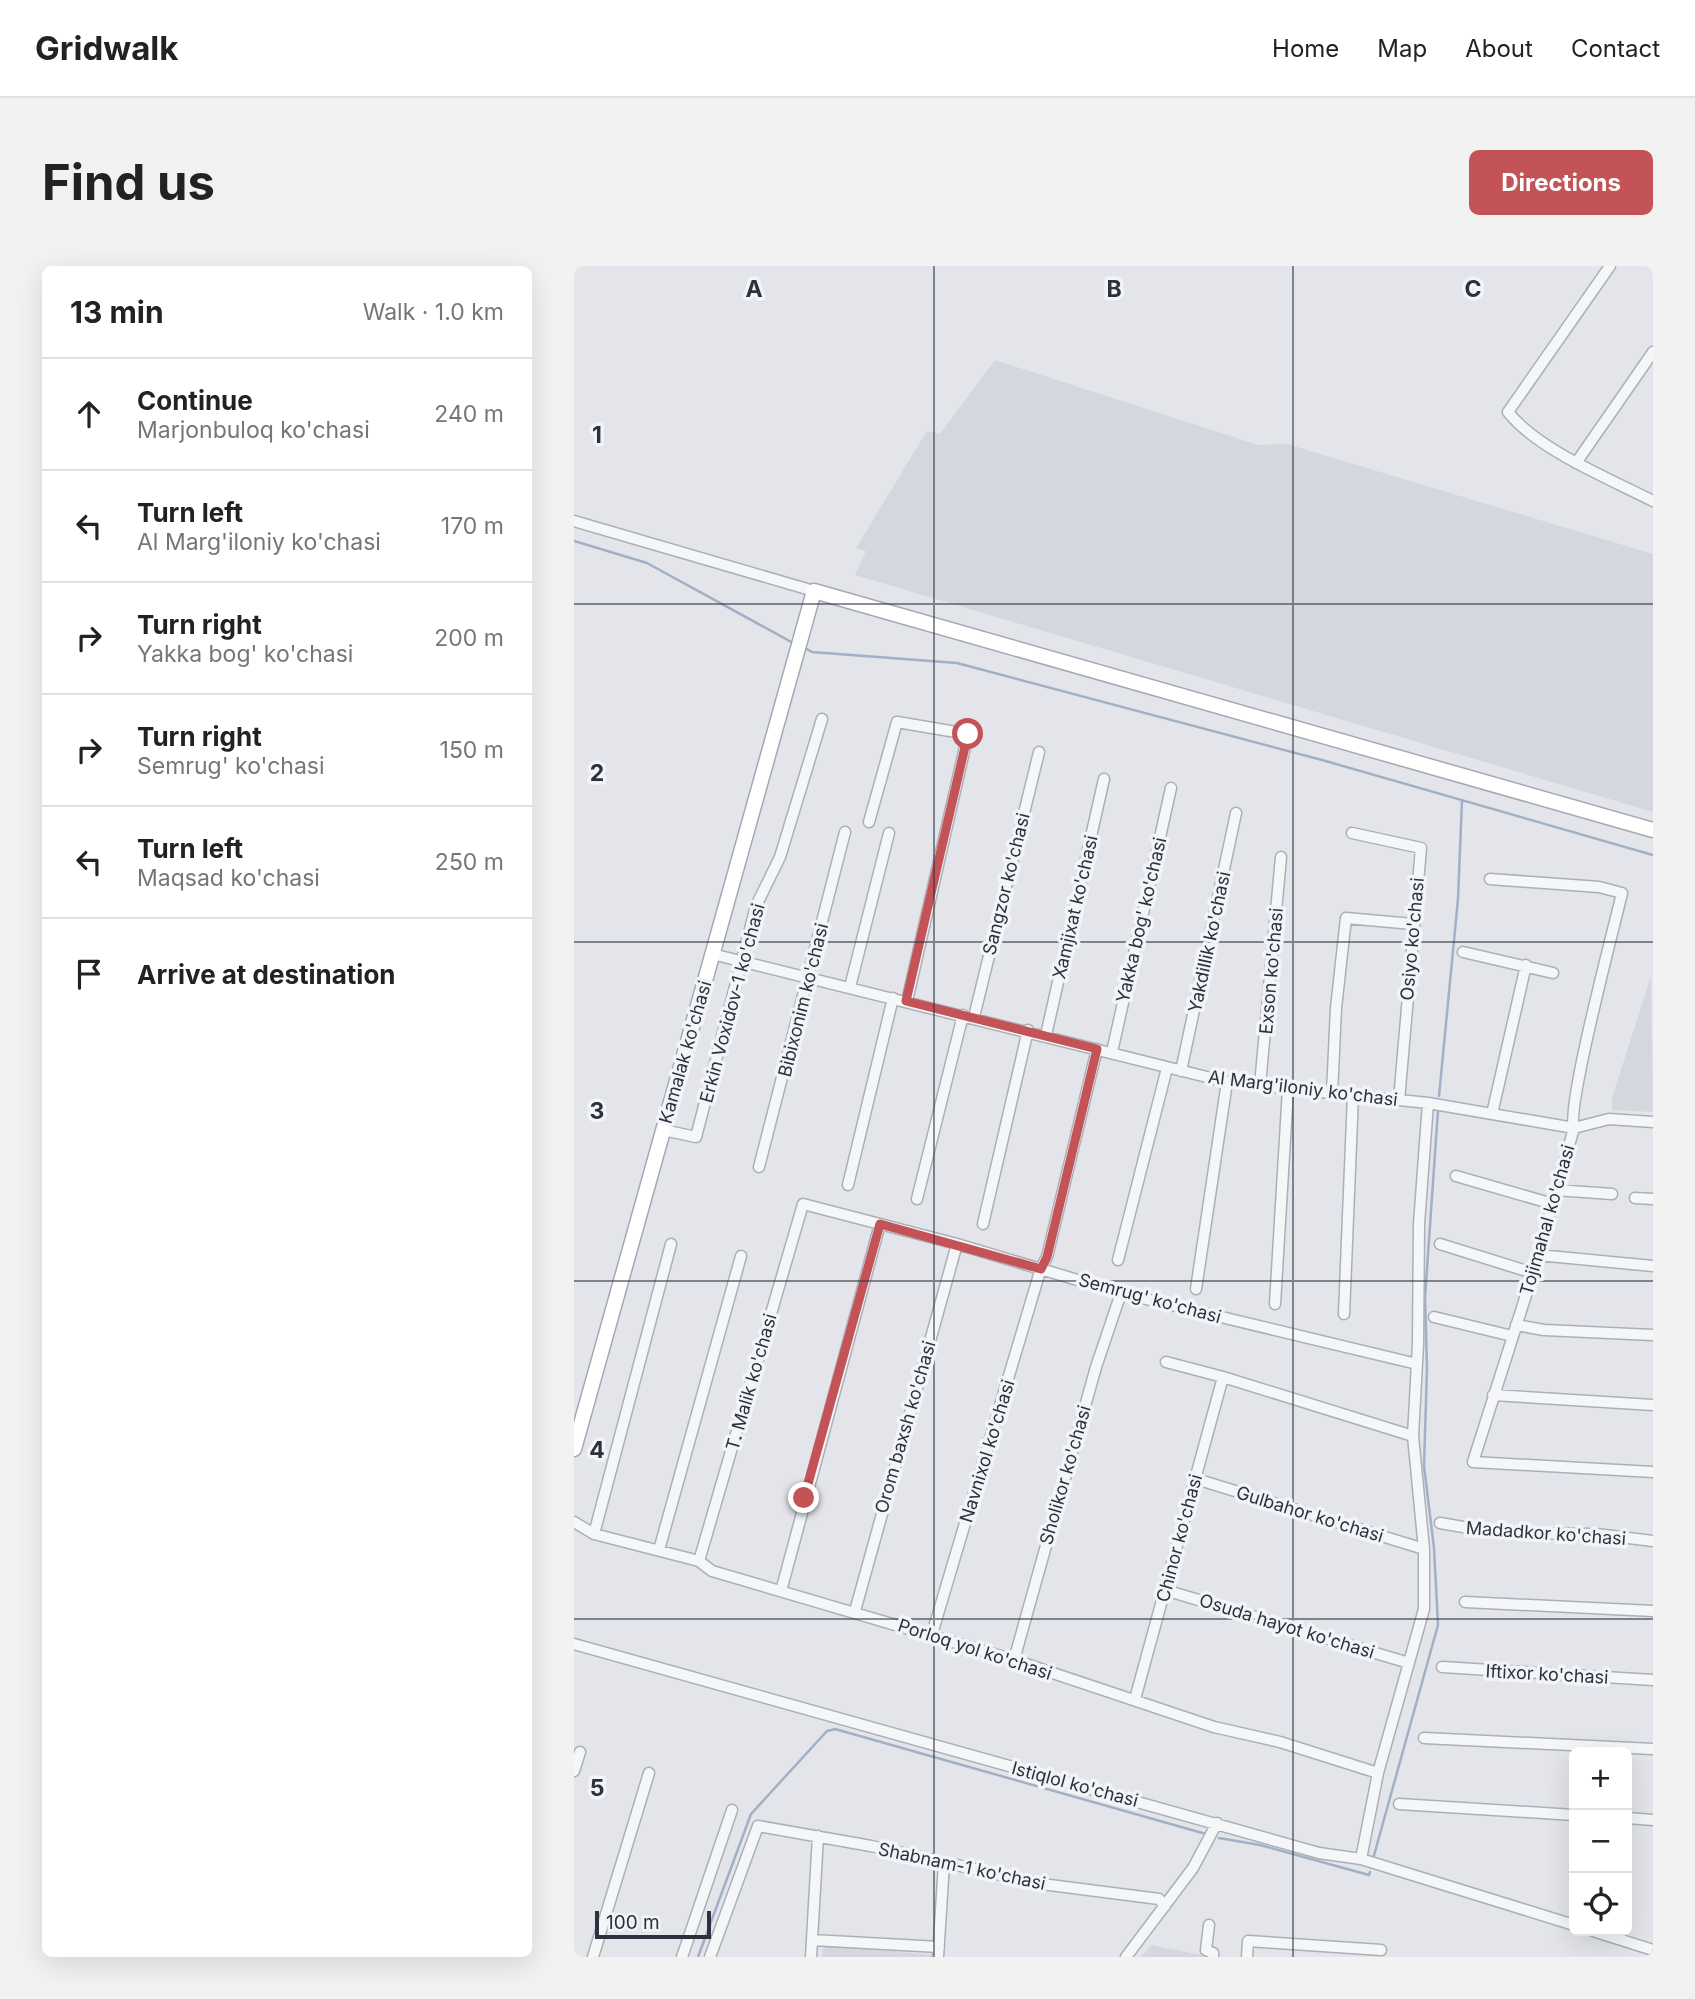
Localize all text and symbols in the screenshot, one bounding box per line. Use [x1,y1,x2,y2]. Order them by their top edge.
text: Gridwalk [35,28,178,68]
text: Home [1272,34,1339,63]
text: Map [1377,34,1427,63]
text: About [1465,34,1533,63]
text: Contact [1571,34,1660,63]
button: Directions [1469,150,1653,215]
text: Find us [42,153,215,212]
text: A [745,275,763,303]
text: B [1106,275,1122,303]
text: C [1464,275,1482,303]
text: 13 min [70,294,164,330]
text: Walk · 1.0 km [363,298,504,326]
text: Continue [137,385,253,416]
icon: ahead [70,395,108,433]
text: 240 m [434,400,504,428]
text: Marjonbuloq ko'chasi [137,416,370,444]
text: 1 [592,421,602,449]
text: Turn left [137,497,243,528]
icon: left [70,507,108,545]
text: 170 m [441,512,504,540]
text: Al Marg'iloniy ko'chasi [137,528,381,556]
text: Turn right [137,609,262,640]
icon: right [70,619,108,657]
text: 200 m [434,624,504,652]
text: Yakka bog' ko'chasi [137,640,353,668]
route start [952,718,983,749]
text: Turn right [137,721,262,752]
icon: right [70,731,108,769]
text: 150 m [440,736,504,764]
text: Semrug' ko'chasi [137,752,325,780]
text: 2 [590,759,604,787]
street label: Sangzor ko'chasi [978,811,1034,957]
text: Turn left [137,833,243,864]
street label: Xamjixat ko'chasi [1048,833,1102,981]
street label: Yakka bog' ko'chasi [1112,835,1170,1005]
icon: left [70,843,108,881]
text: 250 m [435,848,504,876]
text: Maqsad ko'chasi [137,864,320,892]
street label: Yakdillik ko'chasi [1184,869,1234,1015]
street label: Osiyo ko'chasi [1396,877,1428,1001]
street label: Erkin Voxidov-1 ko'chasi [695,901,769,1105]
street label: Exson ko'chasi [1255,907,1287,1035]
street label: Bibixonim ko'chasi [774,921,832,1079]
icon: arrive [70,955,108,993]
text: Arrive at destination [137,959,396,990]
street label: Kamalak ko'chasi [655,978,715,1126]
street label: Al Marg'iloniy ko'chasi [1207,1066,1399,1110]
text: 3 [590,1097,604,1125]
street label: Tojimahal ko'chasi [1515,1142,1579,1298]
street label: Semrug' ko'chasi [1076,1269,1224,1327]
street label: T. Malik ko'chasi [721,1311,781,1453]
street label: Orom baxsh ko'chasi [870,1338,940,1516]
street label: Navnixol ko'chasi [955,1377,1019,1525]
street label: Sholikor ko'chasi [1035,1403,1095,1547]
text: 4 [589,1436,605,1464]
street label: Chinor ko'chasi [1152,1472,1206,1604]
route end [788,1482,819,1513]
street label: Gulbahor ko'chasi [1234,1482,1386,1546]
street label: Madadkor ko'chasi [1465,1517,1627,1549]
street label: Osuda hayot ko'chasi [1197,1589,1377,1663]
street label: Porloq yol ko'chasi [895,1614,1055,1684]
street label: Iftixor ko'chasi [1485,1660,1609,1688]
map controls [1569,1747,1632,1936]
button: + [1569,1747,1632,1810]
street label: Istiqlol ko'chasi [1009,1757,1141,1811]
text: 5 [590,1774,604,1802]
button: − [1569,1810,1632,1873]
street label: Shabnam-1 ko'chasi [876,1838,1048,1894]
button: locate [1569,1873,1632,1936]
scale bar [595,1908,710,1940]
text: 100 m [606,1911,660,1934]

